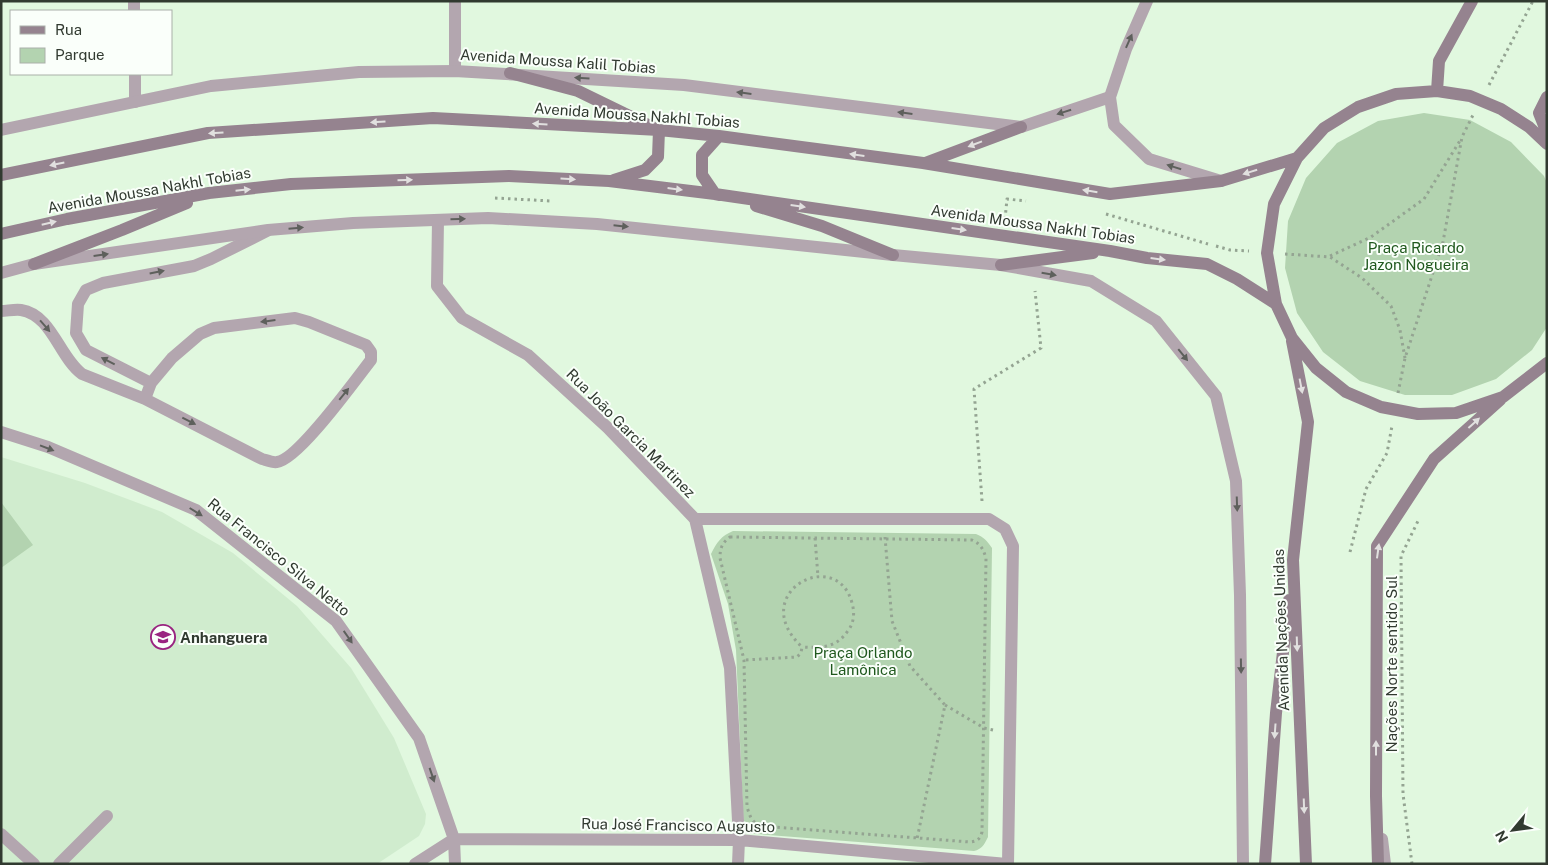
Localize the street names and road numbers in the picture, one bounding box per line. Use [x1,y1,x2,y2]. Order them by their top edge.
street label: Avenida Moussa Kalil Tobias [460,46,656,76]
street label: Avenida Moussa Nakhl Tobias [534,99,740,131]
street label: Avenida Moussa Nakhl Tobias [46,164,252,216]
street label: Avenida Moussa Nakhl Tobias [930,201,1136,247]
street label: Rua João Garcia Martinez [563,365,699,501]
street label: Rua Francisco Silva Netto [205,495,353,619]
street label: Avenida Nações Unidas [1270,549,1292,711]
street label: Nações Norte sentido Sul [1383,575,1400,753]
street label: Rua José Francisco Augusto [581,815,775,835]

